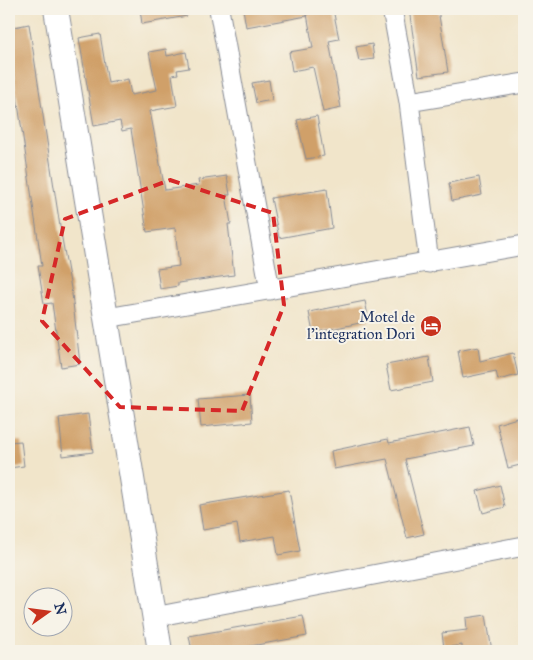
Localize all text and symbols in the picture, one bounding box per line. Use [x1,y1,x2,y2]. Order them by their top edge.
place label: Motel de l'integration Dori [307,308,415,343]
hotel icon: Motel de l'integration Dori [419,314,443,338]
north arrow [22,588,72,638]
text: N [50,601,70,617]

